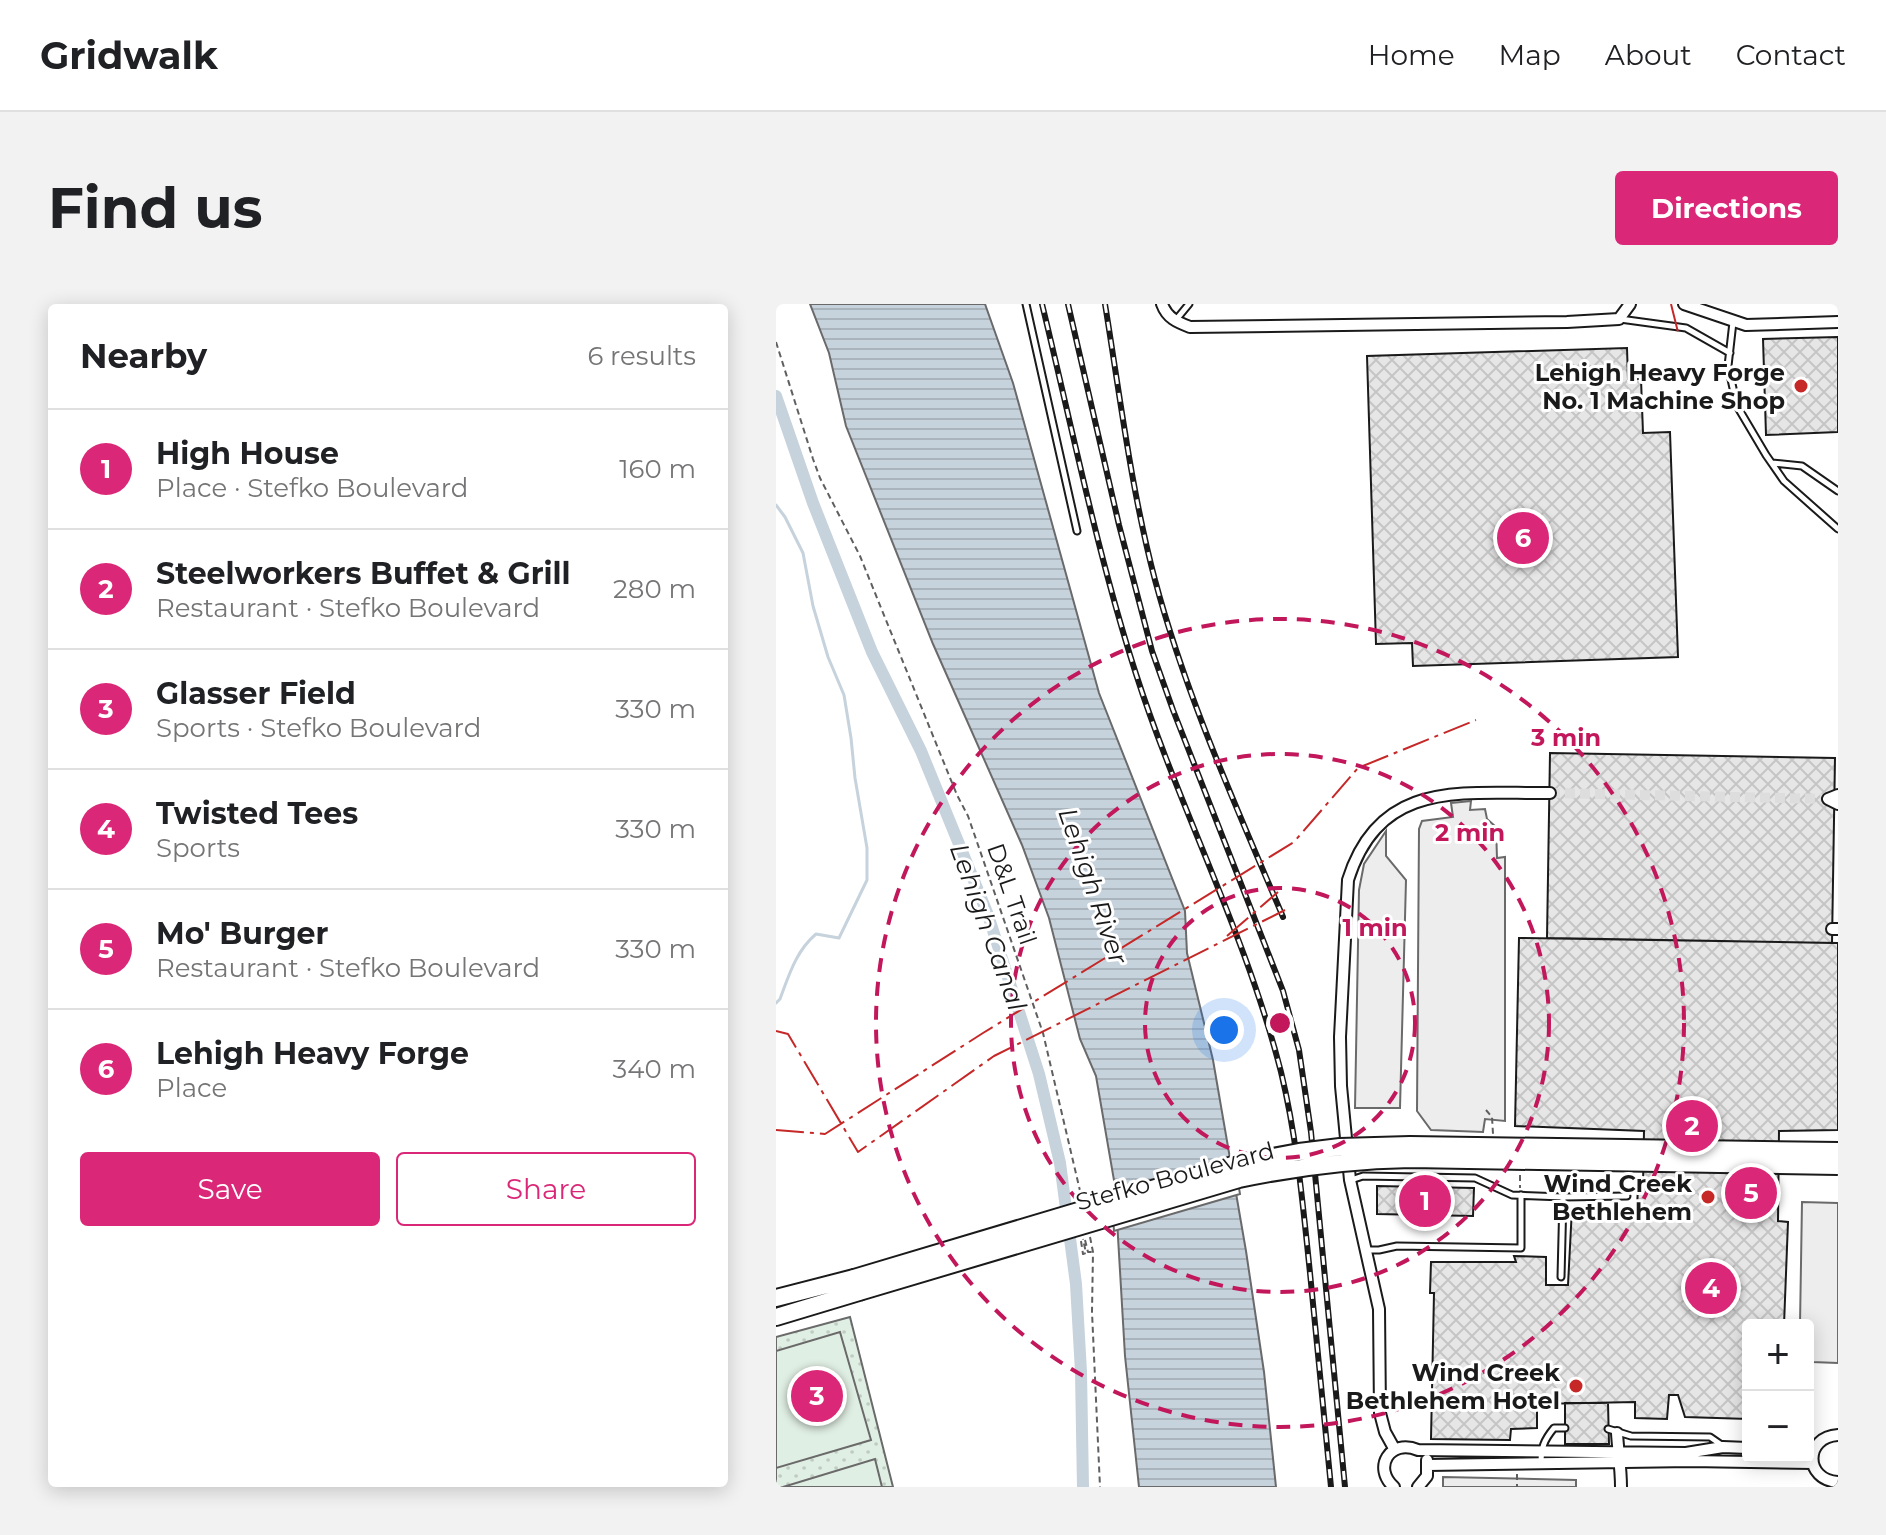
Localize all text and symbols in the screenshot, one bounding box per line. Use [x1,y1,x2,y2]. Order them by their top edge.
text: Gridwalk [40,32,218,79]
text: Home [1368,38,1455,72]
text: Map [1499,38,1561,72]
text: About [1605,38,1692,72]
text: Contact [1736,38,1846,72]
button: Directions [1615,171,1838,245]
text: Find us [48,174,262,242]
text: Nearby [80,335,207,377]
text: 6 results [587,340,696,372]
place label: Lehigh Heavy Forge No. 1 Machine Shop [1535,358,1785,415]
marker: Lehigh Heavy Forge No. 1 Machine Shop [1792,377,1810,395]
text: High House [156,435,339,472]
text: 1 [101,453,111,485]
text: 160 m [619,453,696,485]
text: Place · Stefko Boulevard [156,472,468,504]
pin: 6 [1497,508,1549,568]
text: Steelworkers Buffet & Grill [156,555,571,592]
text: 2 [98,573,114,605]
text: 280 m [613,573,696,605]
text: Restaurant · Stefko Boulevard [156,592,540,624]
text: Glasser Field [156,675,356,712]
text: 3 [98,693,114,725]
text: 330 m [615,693,696,725]
text: Sports · Stefko Boulevard [156,712,481,744]
text: 3 min [1530,723,1601,752]
text: Twisted Tees [156,795,358,832]
water label: Lehigh River [1051,804,1135,969]
text: 4 [97,813,115,845]
text: 330 m [615,813,696,845]
text: 2 min [1435,818,1505,847]
text: Sports [156,832,240,864]
water label: Lehigh Canal [943,839,1033,1015]
street label: D&L Trail [981,839,1043,949]
text: 1 min [1342,913,1408,942]
text: Mo' Burger [156,915,328,952]
text: 5 [98,933,114,965]
text: 330 m [615,933,696,965]
text: Restaurant · Stefko Boulevard [156,952,540,984]
centre of rings [1266,1009,1294,1037]
your location [1204,1010,1244,1050]
text: Lehigh Heavy Forge [156,1035,469,1072]
text: 6 [98,1053,114,1085]
text: 340 m [613,1053,696,1085]
text: Place [156,1072,227,1104]
pin: 2 [1666,1096,1718,1156]
street label: Stefko Boulevard [1073,1136,1277,1216]
button: Save [80,1152,380,1226]
button: Share [396,1152,696,1226]
pin: 5 [1725,1163,1777,1223]
place label: Wind Creek Bethlehem [1543,1169,1692,1226]
pin: 1 [1399,1171,1451,1231]
marker: Wind Creek Bethlehem [1699,1188,1717,1206]
pin: 4 [1685,1258,1737,1318]
map controls [1742,1319,1814,1463]
button: + [1742,1319,1814,1391]
place label: Wind Creek Bethlehem Hotel [1346,1358,1560,1415]
pin: 3 [791,1366,843,1426]
marker: Wind Creek Bethlehem Hotel [1567,1377,1585,1395]
button: − [1742,1391,1814,1463]

